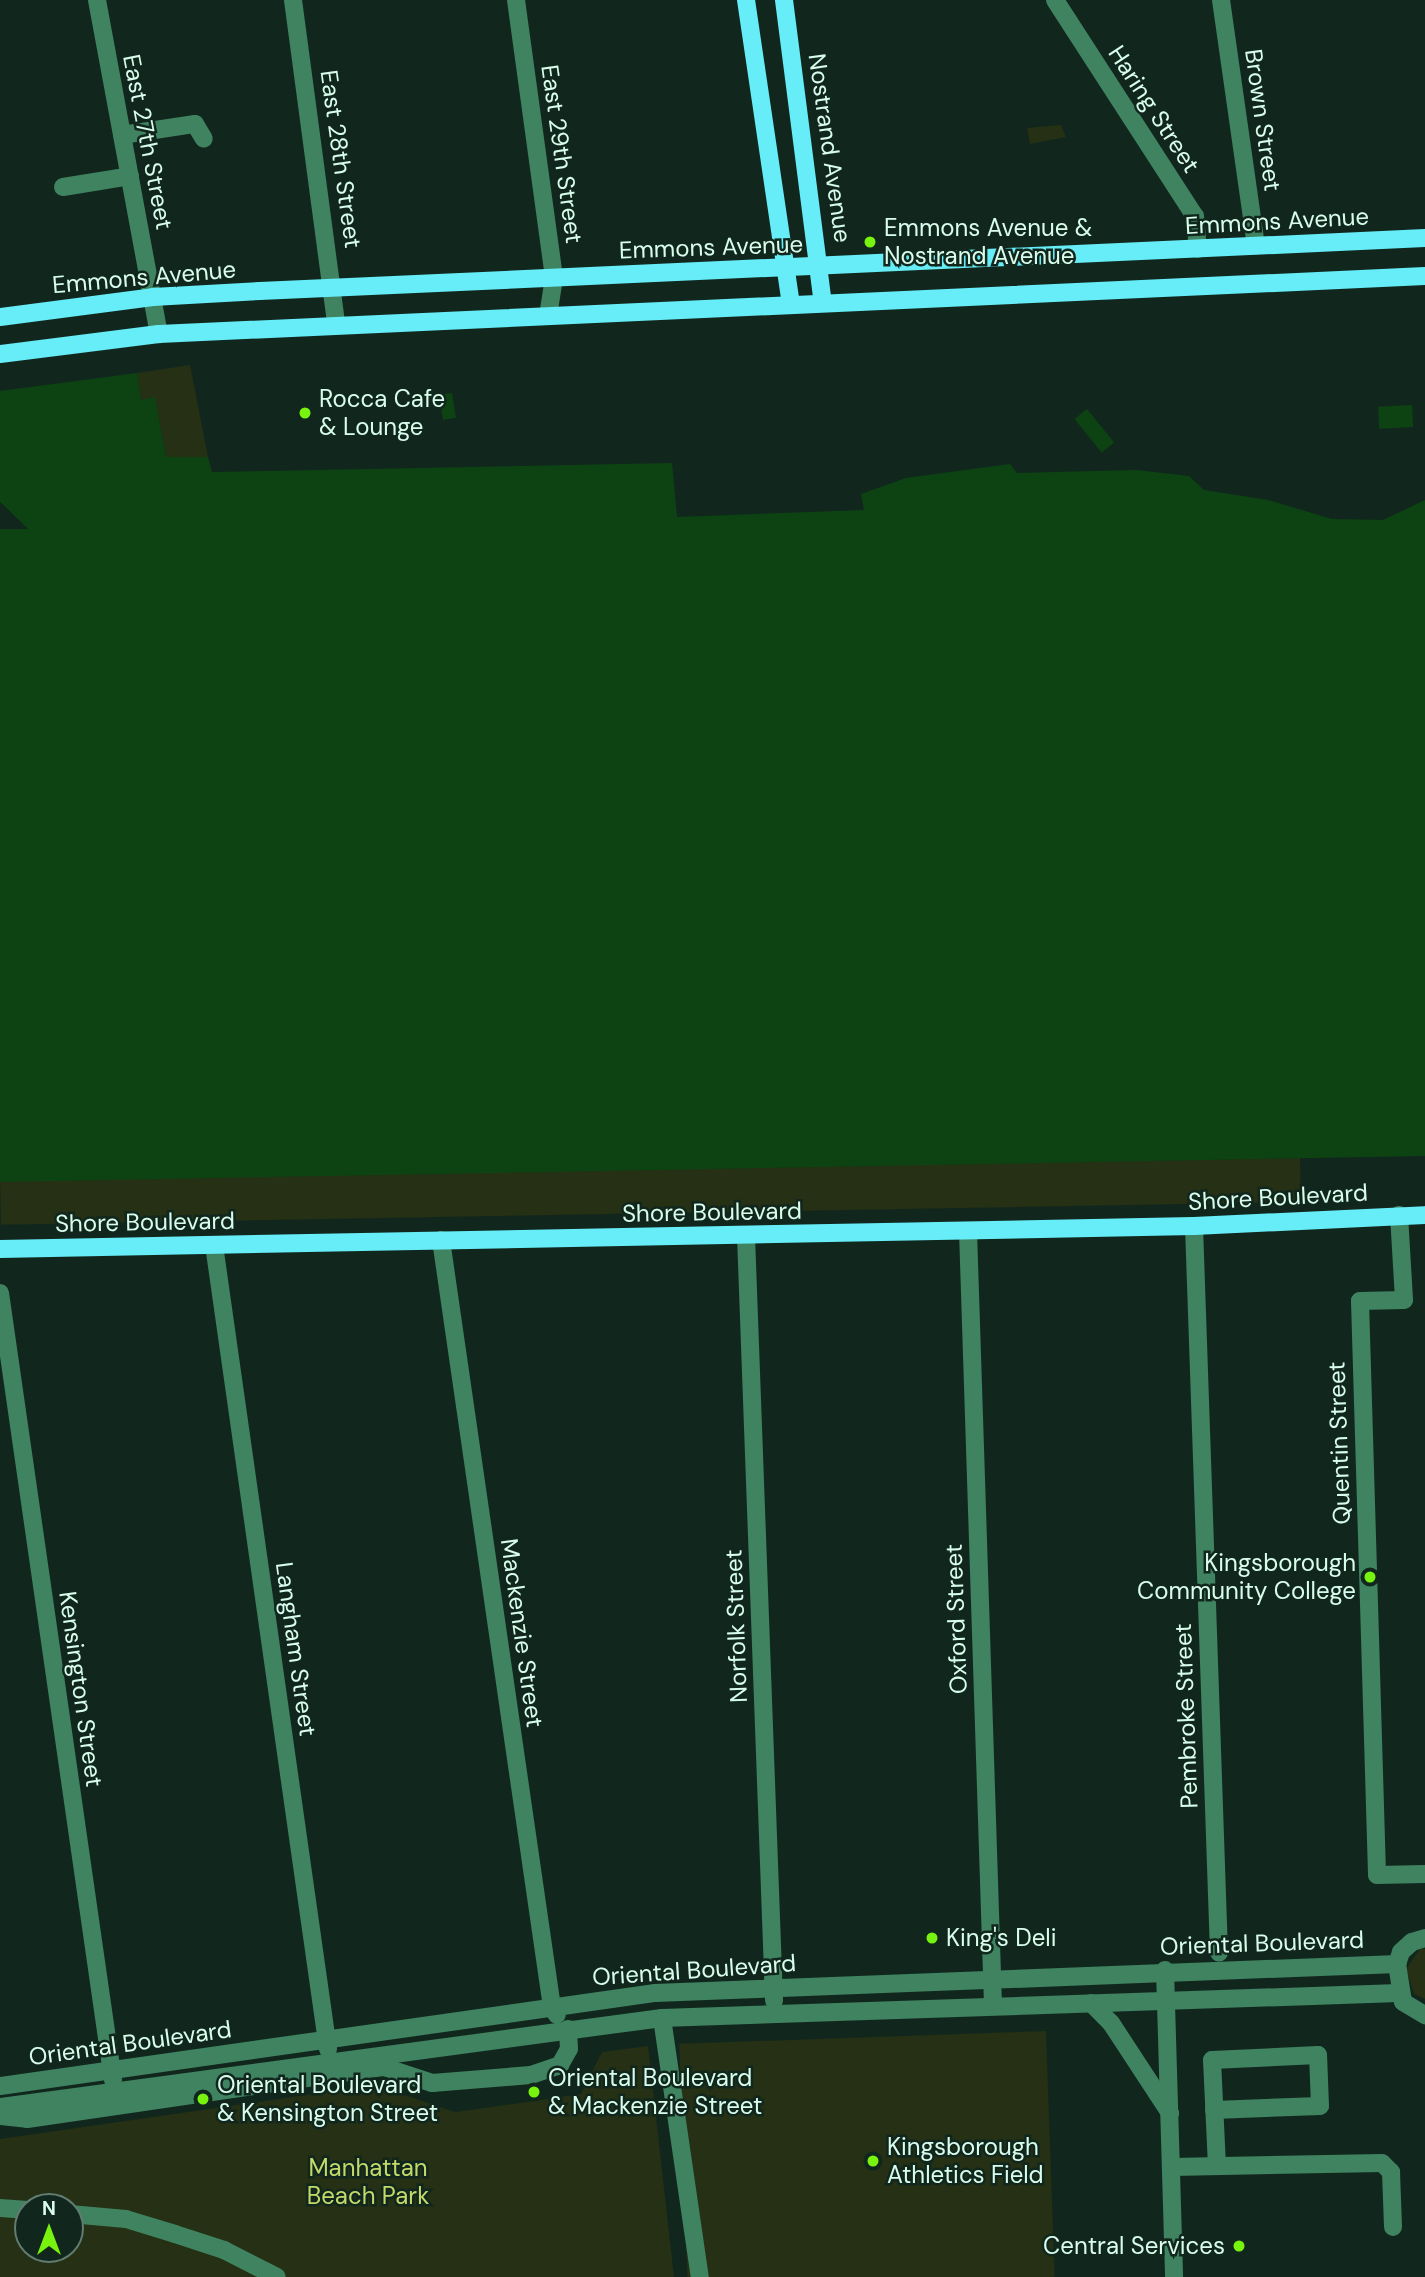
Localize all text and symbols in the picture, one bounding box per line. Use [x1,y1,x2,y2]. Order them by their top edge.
street label: Haring Street [1102,40,1206,178]
street label: Brown Street [1239,47,1287,193]
street label: East 27th Street [117,52,179,232]
street label: Nostrand Avenue [802,52,858,244]
street label: East 29th Street [535,63,589,245]
street label: East 28th Street [314,68,368,250]
street label: Emmons Avenue [1184,202,1370,240]
place label: Emmons Avenue & Nostrand Avenue [884,214,1092,270]
street label: Emmons Avenue [618,229,804,265]
marker: Emmons Avenue & Nostrand Avenue [862,234,878,250]
street label: Emmons Avenue [51,255,237,299]
place label: Rocca Cafe & Lounge [319,385,445,441]
marker: Rocca Cafe & Lounge [297,405,313,421]
street label: Shore Boulevard [1187,1178,1369,1216]
street label: Shore Boulevard [622,1196,802,1228]
street label: Shore Boulevard [55,1206,235,1238]
street label: Quentin Street [1322,1361,1356,1525]
street label: Mackenzie Street [494,1537,550,1729]
street label: Oxford Street [939,1543,973,1695]
street label: Norfolk Street [719,1549,753,1703]
place label: Kingsborough Community College [1137,1549,1356,1605]
street label: Langham Street [270,1560,322,1738]
marker: Kingsborough Community College [1362,1569,1378,1585]
street label: Kensington Street [53,1589,109,1789]
street label: Pembroke Street [1168,1623,1204,1809]
place label: King's Deli [946,1924,1056,1952]
street label: Oriental Boulevard [1159,1925,1365,1961]
marker: King's Deli [924,1930,940,1946]
street label: Oriental Boulevard [591,1949,797,1991]
street label: Oriental Boulevard [27,2015,233,2071]
place label: Oriental Boulevard & Mackenzie Street [548,2064,762,2120]
place label: Oriental Boulevard & Kensington Street [217,2071,438,2127]
marker: Oriental Boulevard & Mackenzie Street [526,2084,542,2100]
marker: Oriental Boulevard & Kensington Street [195,2091,211,2107]
place label: Kingsborough Athletics Field [887,2133,1044,2189]
marker: Kingsborough Athletics Field [865,2153,881,2169]
park label: Manhattan Beach Park [307,2154,429,2210]
north arrow [14,2193,84,2263]
text: N [42,2196,56,2221]
place label: Central Services [1043,2232,1225,2260]
marker: Central Services [1231,2238,1247,2254]

